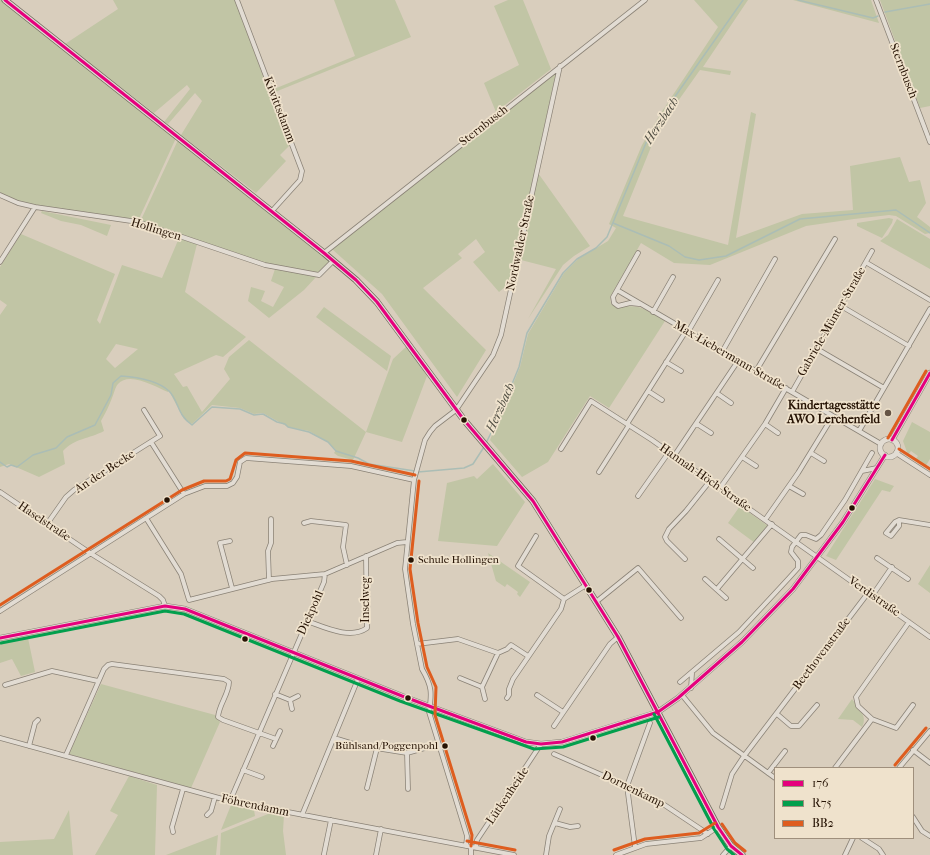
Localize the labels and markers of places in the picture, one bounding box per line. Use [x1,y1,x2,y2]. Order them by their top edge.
place label: Kindertagesstätte AWO Lerchenfeld [787,399,880,427]
marker: Kindertagesstätte AWO Lerchenfeld [883,408,893,418]
unlabelled marker [459,415,469,425]
unlabelled marker [162,495,172,505]
unlabelled marker [847,503,857,513]
place label: Schule Hollingen [418,553,499,567]
marker: Schule Hollingen [406,555,416,565]
unlabelled marker [584,585,594,595]
unlabelled marker [240,634,250,644]
unlabelled marker [403,693,413,703]
unlabelled marker [588,733,598,743]
place label: Bühlsand/Poggenpohl [335,739,438,753]
marker: Bühlsand/Poggenpohl [440,741,450,751]

